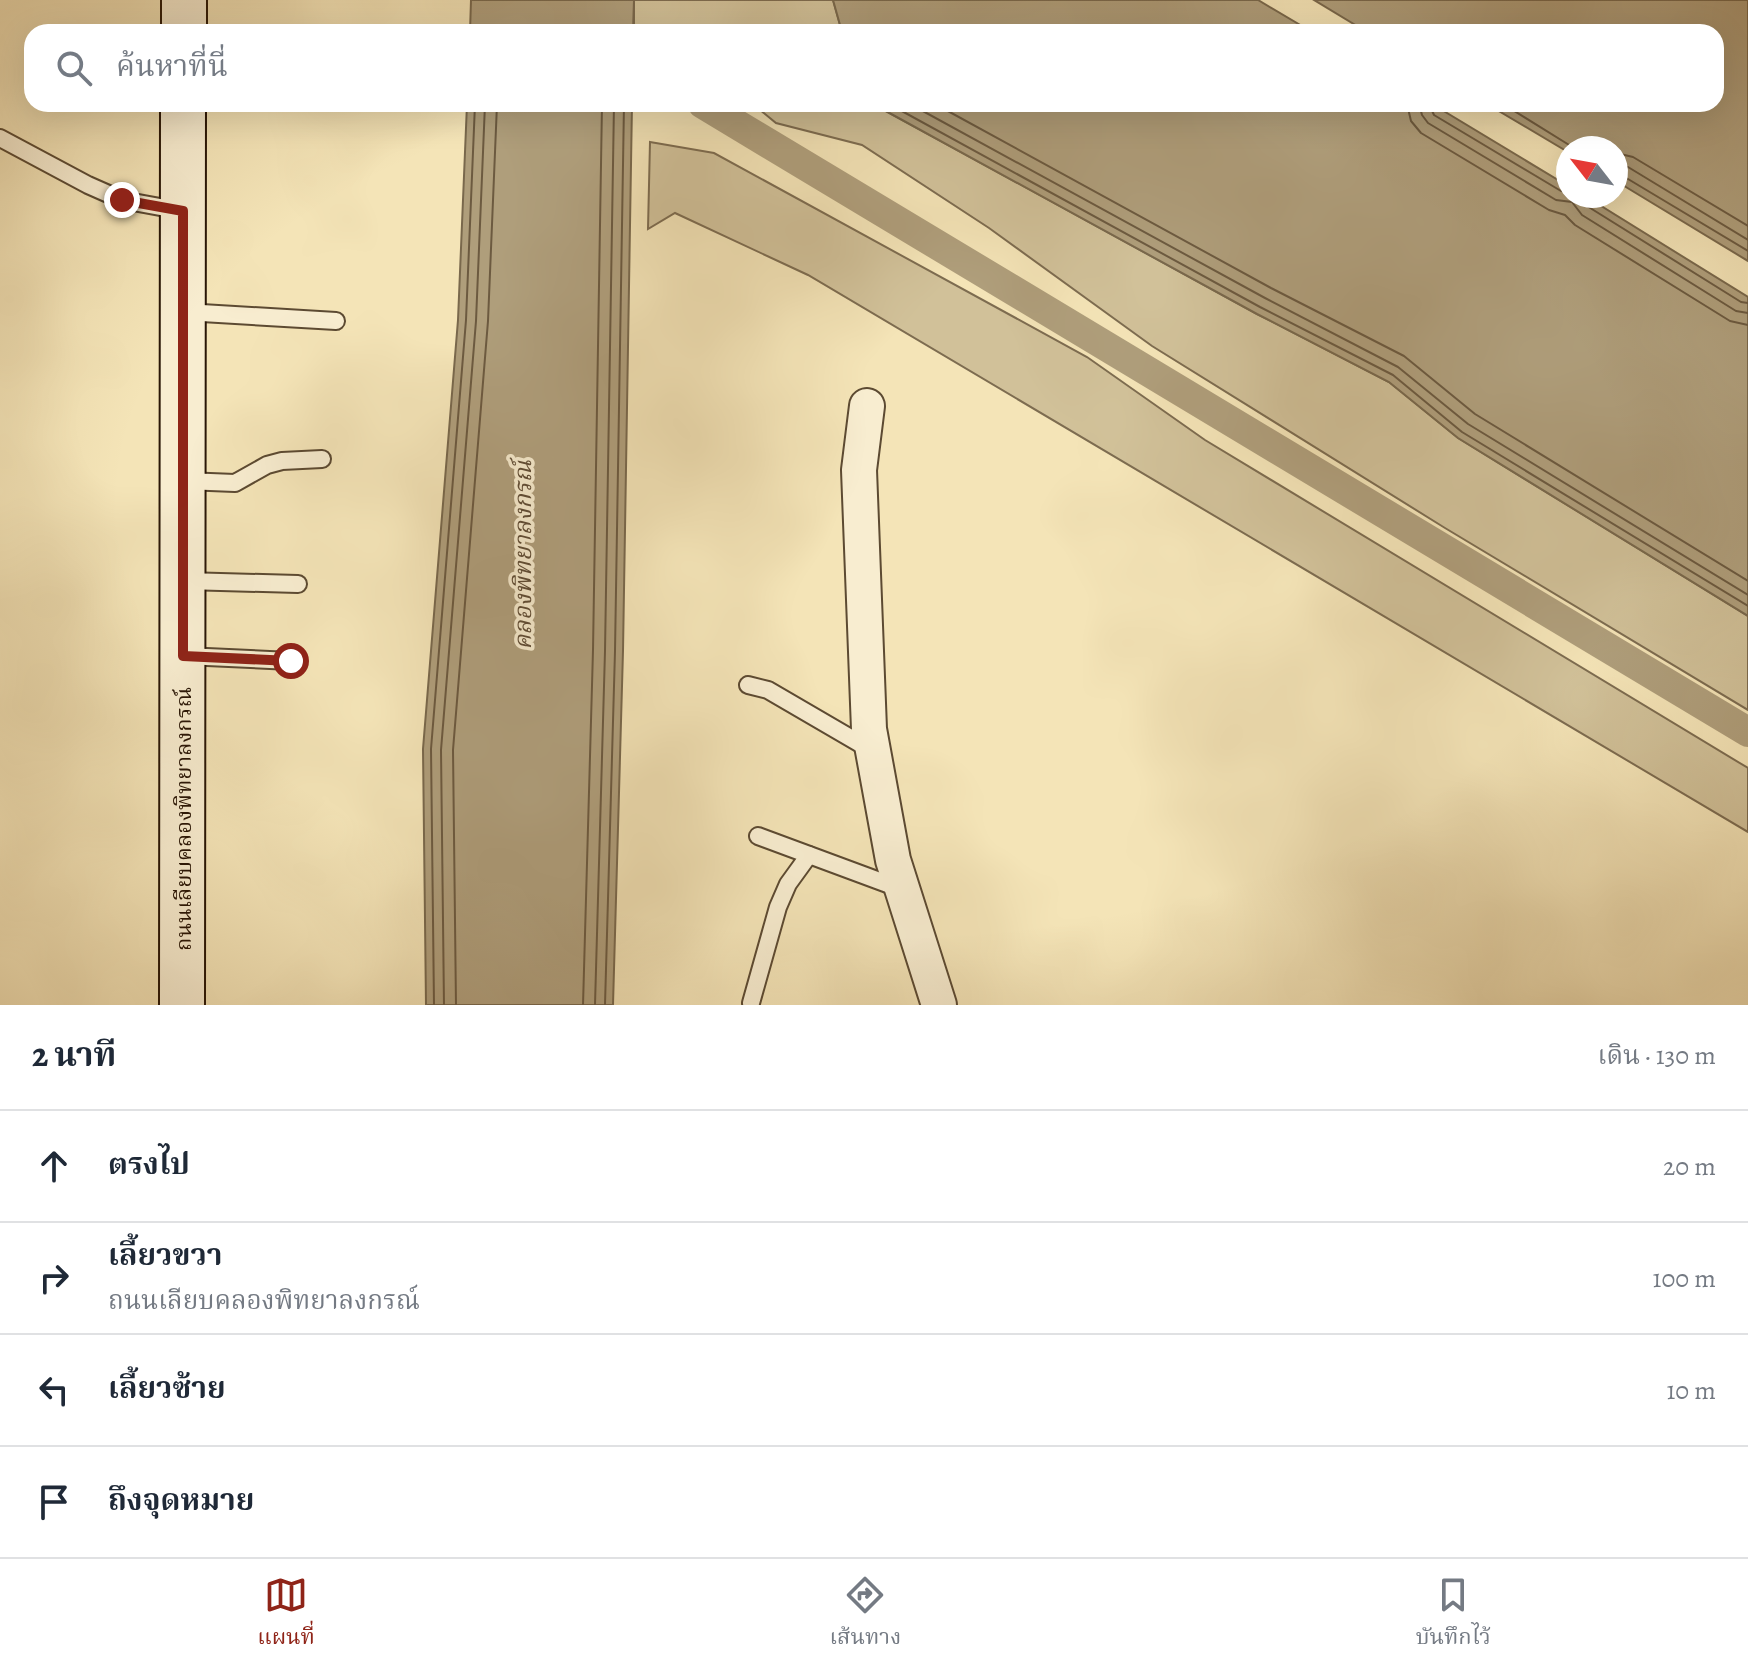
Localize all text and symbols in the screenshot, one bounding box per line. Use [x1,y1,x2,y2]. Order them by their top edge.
search box [24,24,1724,112]
icon: search [52,46,96,90]
text: ค้นหาที่นี่ [116,46,228,86]
north arrow [1556,136,1628,208]
route end [104,182,140,218]
water label: คลองพิทยาลงกรณ์ [507,457,539,650]
route start [273,643,309,679]
street label: ถนนเลียบคลองพิทยาลงกรณ์ [169,687,199,951]
text: 2 นาที [32,1031,117,1078]
text: เดิน · 130 m [1598,1038,1716,1073]
icon: ahead [32,1144,76,1188]
text: ตรงไป [108,1144,190,1184]
text: 20 m [1663,1149,1716,1184]
text: เลี้ยวขวา [108,1235,222,1275]
icon: right [32,1256,76,1300]
text: 100 m [1653,1261,1716,1296]
text: ถนนเลียบคลองพิทยาลงกรณ์ [108,1283,420,1318]
icon: left [32,1368,76,1412]
text: เลี้ยวซ้าย [108,1368,226,1408]
text: 10 m [1666,1373,1716,1408]
icon: arrive [32,1480,76,1524]
text: ถึงจุดหมาย [108,1480,254,1520]
tab: แผนที่ [257,1573,315,1656]
tab: เส้นทาง [830,1573,901,1656]
tab: บันทึกไว้ [1416,1573,1491,1656]

